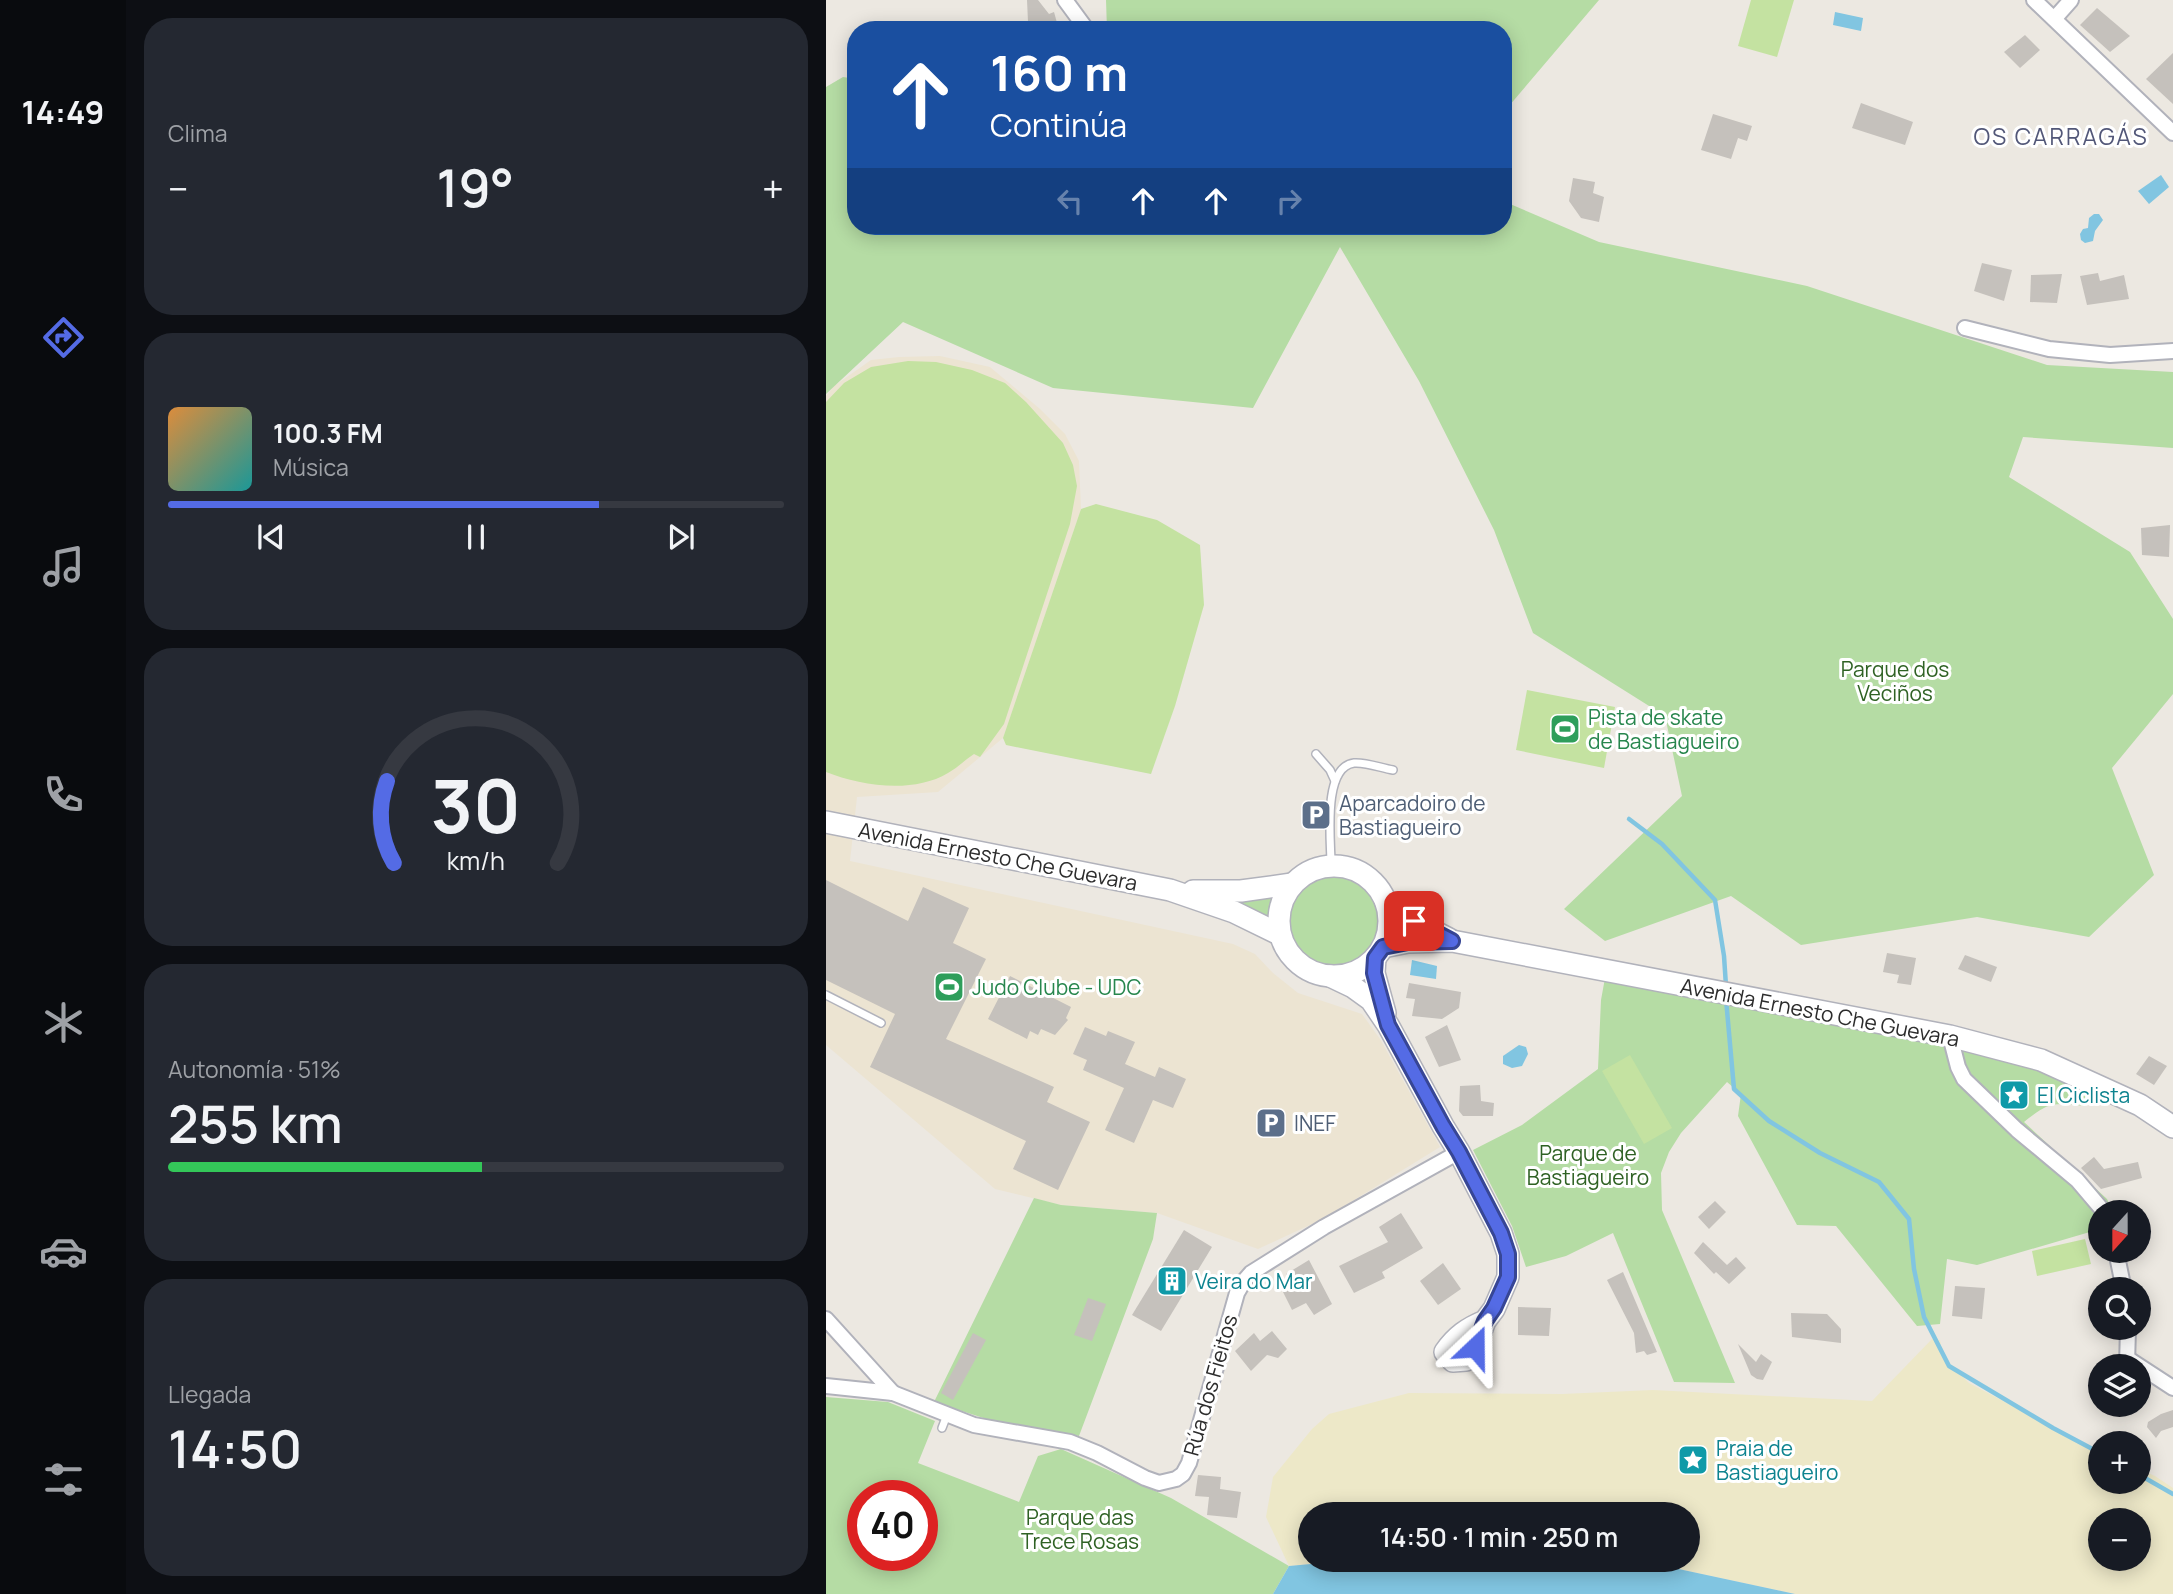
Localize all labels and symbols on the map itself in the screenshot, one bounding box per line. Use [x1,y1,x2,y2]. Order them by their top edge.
district label: OS CARRAGÁS [1973,120,2149,152]
park label: Parque dos Veciños [1841,655,1949,707]
place label: Pista de skate de Bastiagueiro [1588,703,1739,755]
sports icon: Pista de skate de Bastiagueiro [1548,712,1582,746]
place label: Aparcadoiro de Bastiagueiro [1339,789,1485,841]
parking icon: Aparcadoiro de Bastiagueiro [1299,798,1333,832]
street label: Avenida Ernesto Che Guevara [856,815,1140,897]
pin [1384,891,1444,951]
sports icon: Judo Clube - UDC [932,970,966,1004]
street label: Avenida Ernesto Che Guevara [1678,971,1962,1053]
place label: Judo Clube - UDC [972,973,1141,1001]
place icon: El Ciclista [1997,1078,2031,1112]
place label: El Ciclista [2037,1081,2130,1109]
parking icon: INEF [1254,1106,1288,1140]
place label: INEF [1294,1109,1336,1137]
park label: Parque de Bastiagueiro [1527,1139,1649,1191]
north arrow [2088,1200,2151,1264]
building icon: Veira do Mar [1155,1264,1189,1298]
place label: Veira do Mar [1195,1267,1313,1295]
position arrow [1438,1310,1512,1384]
street label: Rúa dos Fieitos [1176,1311,1244,1459]
place label: Praia de Bastiagueiro [1716,1434,1838,1486]
place icon: Praia de Bastiagueiro [1676,1443,1710,1477]
speed limit sign: 40 [847,1480,938,1571]
park label: Parque das Trece Rosas [1021,1503,1139,1555]

